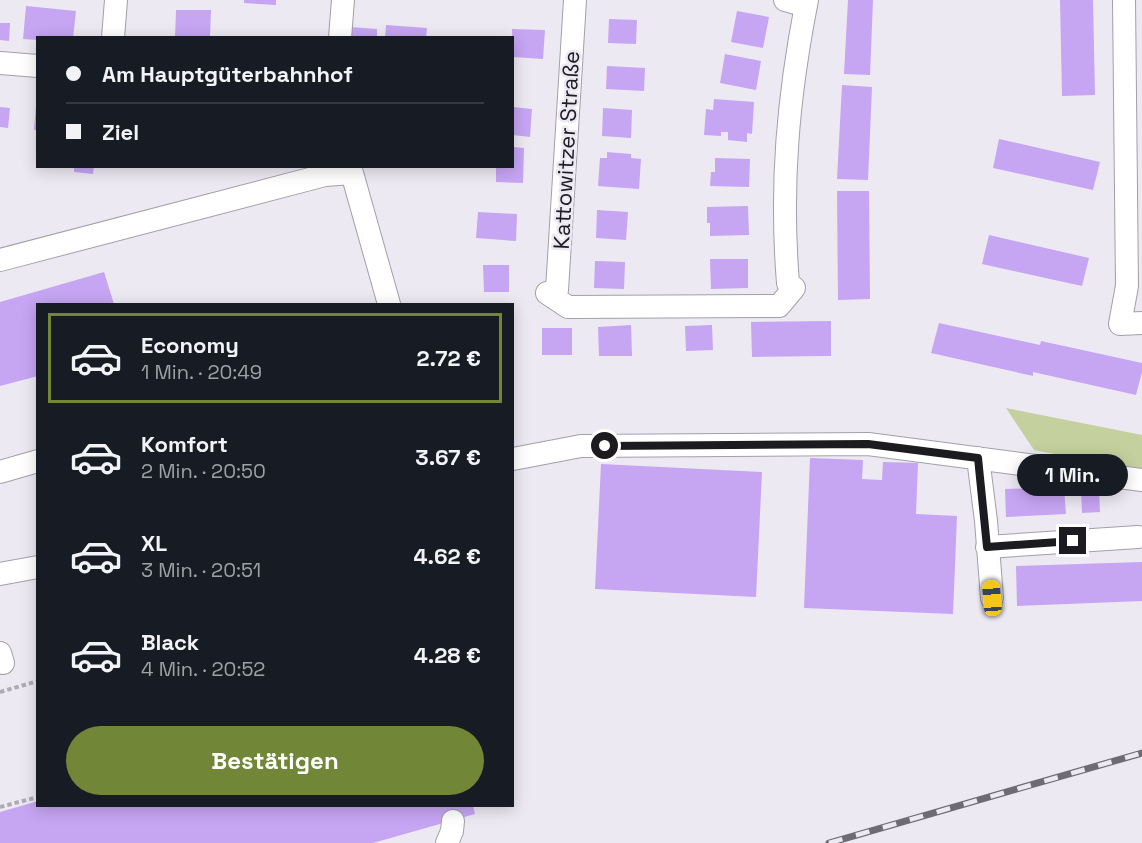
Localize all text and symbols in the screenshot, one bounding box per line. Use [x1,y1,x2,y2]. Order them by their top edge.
street label: Kattowitzer Straße [547,50,585,250]
text: Am Hauptgüterbahnhof [102,60,353,88]
text: Ziel [102,118,139,146]
icon: car [69,331,123,385]
text: Economy [141,331,239,359]
text: 2.72 € [416,344,481,372]
text: 1 Min. · 20:49 [141,359,262,385]
icon: car [69,430,123,484]
text: Komfort [141,430,228,458]
route start [591,432,618,459]
text: 3.67 € [415,443,481,471]
callout: 1 Min. [1018,454,1128,496]
text: 2 Min. · 20:50 [141,458,266,484]
text: 1 Min. [1045,462,1100,488]
route end [1059,527,1086,554]
icon: car [69,529,123,583]
text: XL [141,529,167,557]
text: 4.62 € [414,542,481,570]
text: 3 Min. · 20:51 [141,557,261,583]
car [981,579,1003,617]
icon: car [69,628,123,682]
text: Black [141,628,199,656]
text: 4.28 € [414,641,481,669]
text: 4 Min. · 20:52 [141,656,265,682]
button: Bestätigen [66,726,484,795]

